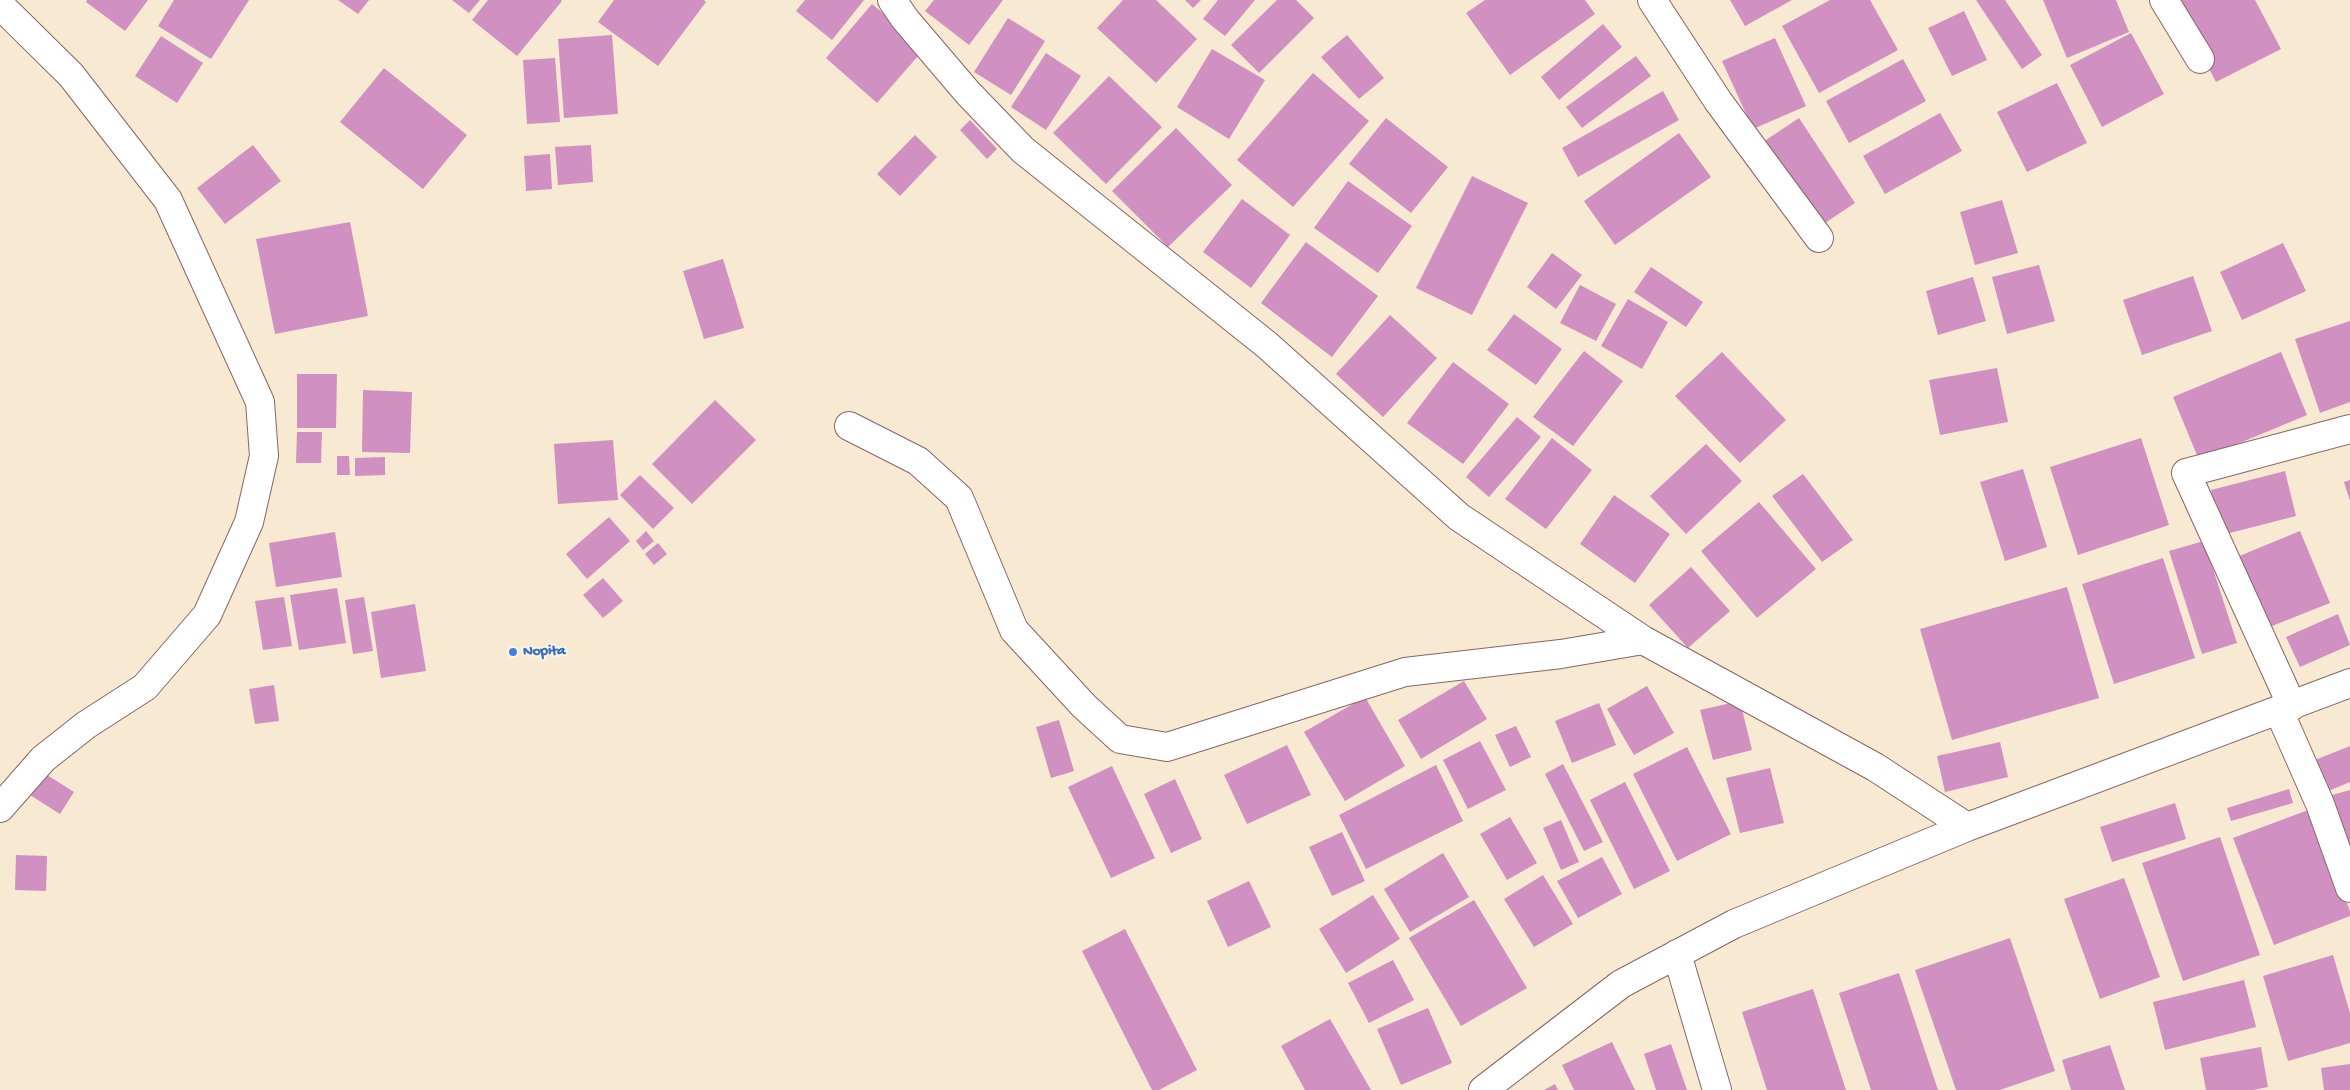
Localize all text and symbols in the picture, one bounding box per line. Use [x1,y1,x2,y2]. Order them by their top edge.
place label: Nopita [523,643,566,661]
marker: Nopita [507,646,519,658]

